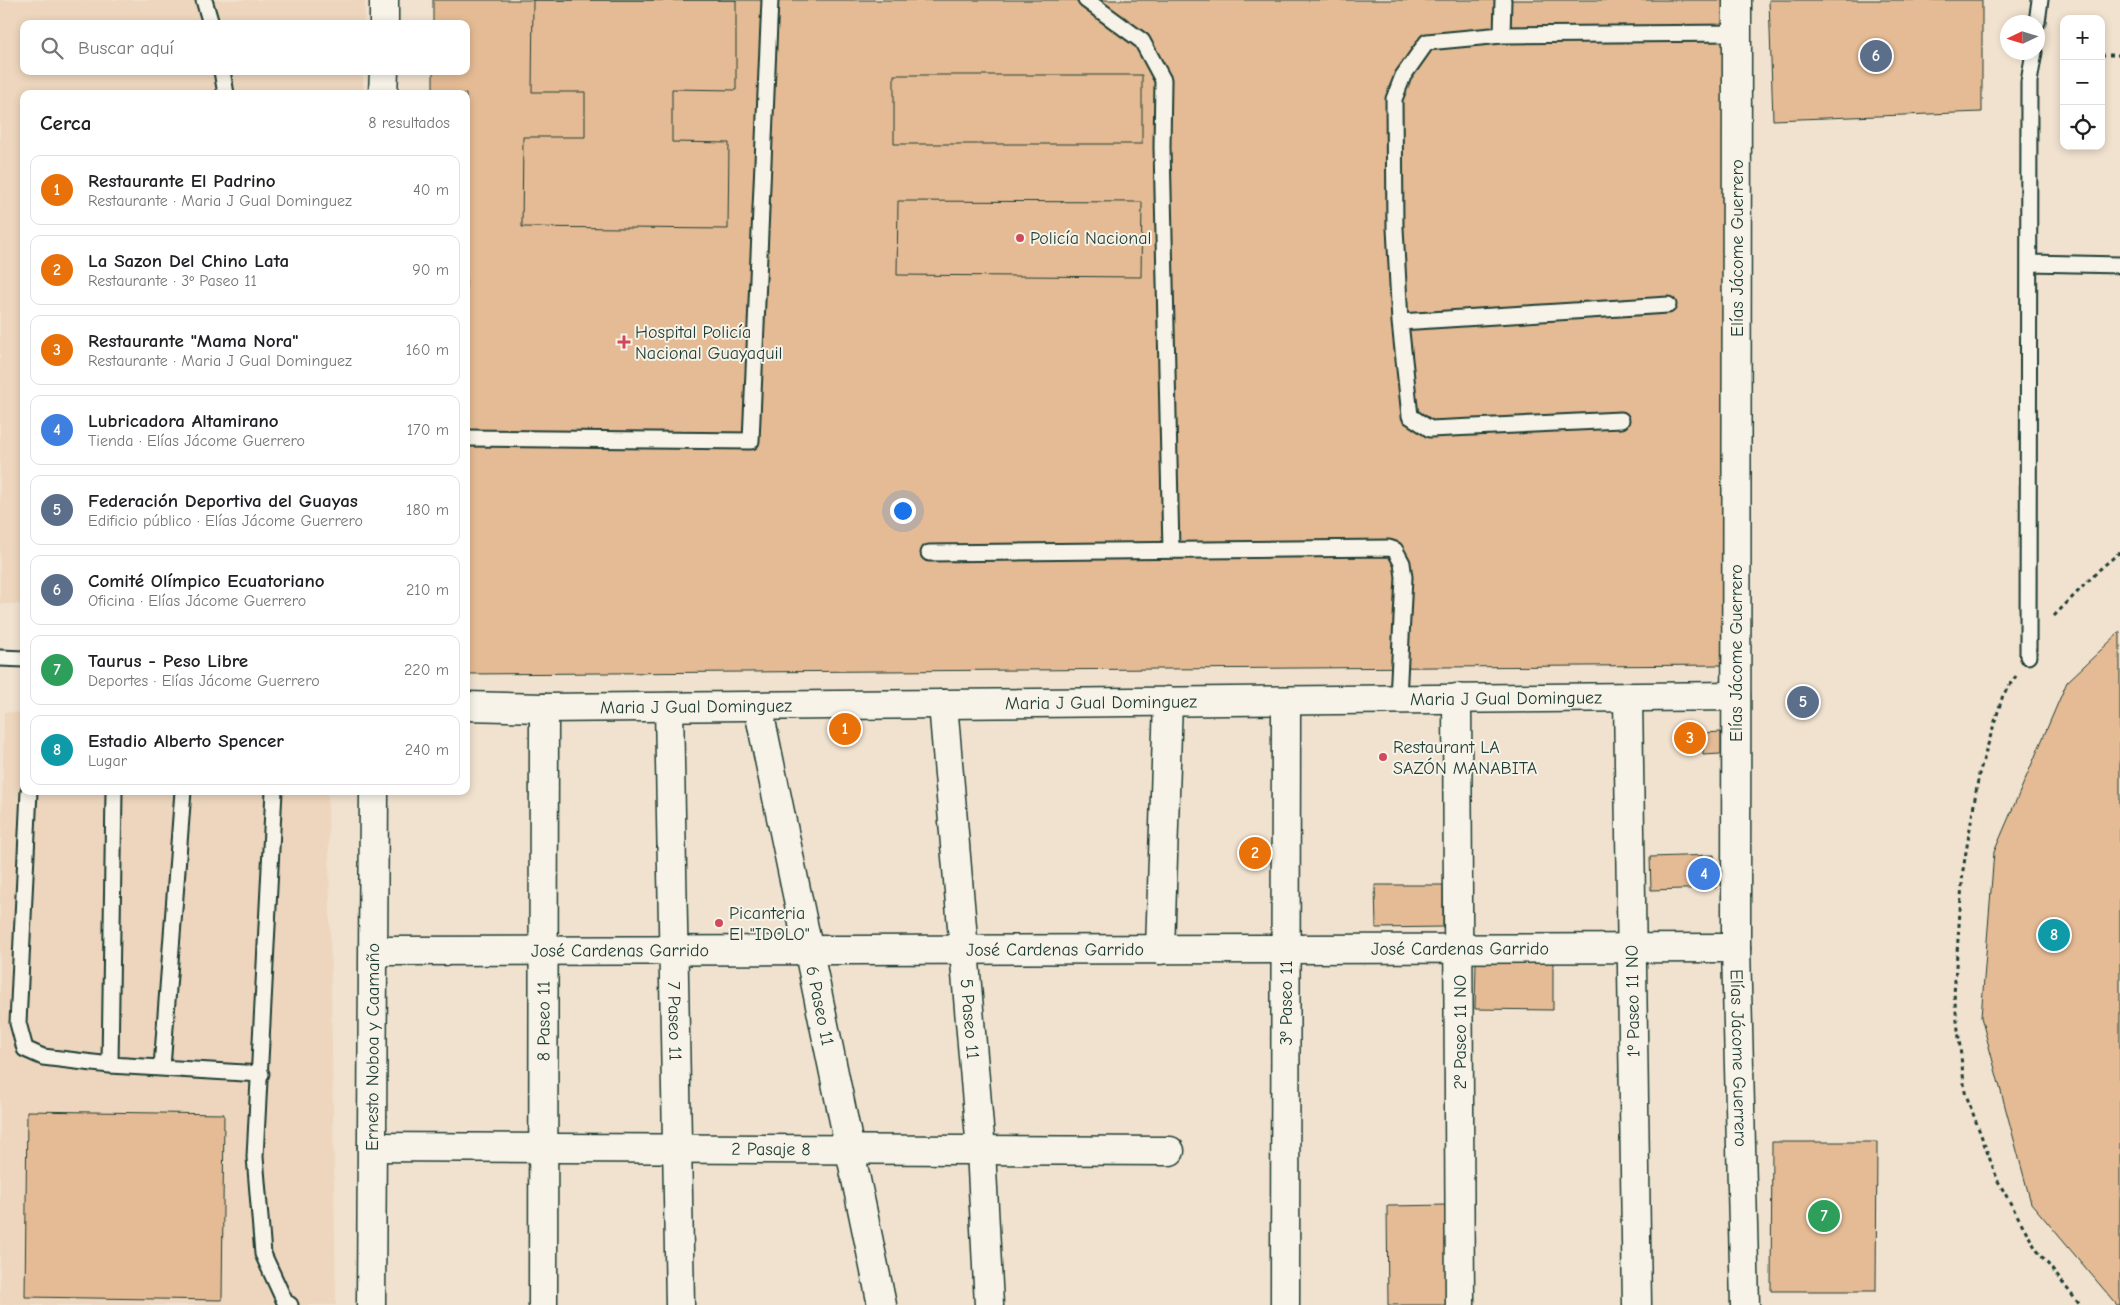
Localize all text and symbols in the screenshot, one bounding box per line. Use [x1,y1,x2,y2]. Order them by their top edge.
north arrow [2000,15,2045,60]
map controls [2060,15,2105,150]
button: + [2060,15,2105,60]
search box [20,20,470,75]
icon: search [38,34,66,62]
text: Buscar aquí [78,37,174,59]
pin: 6 [1860,37,1892,75]
button: − [2060,60,2105,105]
button: locate [2060,105,2105,150]
text: Cerca [40,111,91,135]
text: 8 resultados [368,114,450,132]
street label: Elías Jácome Guerrero [1727,159,1748,337]
text: Restaurante El Padrino [88,170,276,192]
text: 1 [54,181,60,199]
text: 40 m [413,181,449,199]
text: Restaurante · Maria J Gual Dominguez [88,192,352,210]
place label: Policía Nacional [1030,228,1152,249]
marker: Policía Nacional [1014,232,1026,244]
text: La Sazon Del Chino Lata [88,250,289,272]
text: 2 [53,261,61,279]
text: 90 m [412,261,449,279]
text: Restaurante · 3º Paseo 11 [88,272,257,290]
place label: Hospital Policía Nacional Guayaquil [635,322,783,364]
text: Restaurante "Mama Nora" [88,330,298,352]
marker: Hospital Policía Nacional Guayaquil [617,335,631,349]
text: 3 [53,341,61,359]
text: 160 m [406,341,449,359]
text: Restaurante · Maria J Gual Dominguez [88,352,352,370]
text: Lubricadora Altamirano [88,410,279,432]
text: 4 [53,421,61,439]
text: 170 m [407,421,449,439]
text: Tienda · Elías Jácome Guerrero [88,432,305,450]
text: Federación Deportiva del Guayas [88,490,358,512]
your location [890,498,916,524]
text: 5 [53,501,61,519]
text: 180 m [406,501,449,519]
text: Edificio público · Elías Jácome Guerrero [88,512,363,530]
street label: Elías Jácome Guerrero [1726,564,1747,742]
text: Comité Olímpico Ecuatoriano [88,570,325,592]
text: 6 [53,581,61,599]
text: 210 m [406,581,449,599]
text: Oficina · Elías Jácome Guerrero [88,592,306,610]
text: Taurus - Peso Libre [88,650,248,672]
text: 7 [53,661,61,679]
text: 220 m [404,661,449,679]
text: Deportes · Elías Jácome Guerrero [88,672,320,690]
pin: 5 [1787,683,1819,721]
street label: Maria J Gual Dominguez [1410,687,1602,710]
street label: Maria J Gual Dominguez [1005,691,1197,714]
street label: Maria J Gual Dominguez [600,695,792,718]
pin: 1 [829,710,861,748]
pin: 3 [1674,719,1706,757]
text: Estadio Alberto Spencer [88,730,284,752]
place label: Restaurant LA SAZÓN MANABITA [1393,737,1537,779]
text: 8 [53,741,61,759]
text: 240 m [405,741,449,759]
marker: Restaurant LA SAZÓN MANABITA [1377,751,1389,763]
text: Lugar [88,752,127,770]
pin: 2 [1239,834,1271,872]
pin: 4 [1688,855,1720,893]
place label: Picanteria El "IDOLO" [729,903,810,945]
pin: 8 [2038,916,2070,954]
marker: Picanteria El "IDOLO" [713,917,725,929]
street label: José Cardenas Garrido [1371,938,1549,959]
street label: José Cardenas Garrido [966,939,1144,960]
street label: José Cardenas Garrido [531,940,709,961]
street label: Ernesto Noboa y Caamaño [361,943,384,1151]
street label: 1º Paseo 11 NO [1622,945,1644,1057]
street label: 3º Paseo 11 [1276,960,1297,1046]
street label: 6 Paseo 11 [802,964,838,1047]
street label: Elías Jácome Guerrero [1726,969,1752,1147]
street label: 2º Paseo 11 NO [1450,975,1471,1089]
street label: 5 Paseo 11 [956,978,984,1060]
street label: 8 Paseo 11 [533,981,554,1061]
street label: 7 Paseo 11 [664,981,686,1061]
street label: 2 Pasaje 8 [731,1138,811,1160]
pin: 7 [1808,1197,1840,1235]

